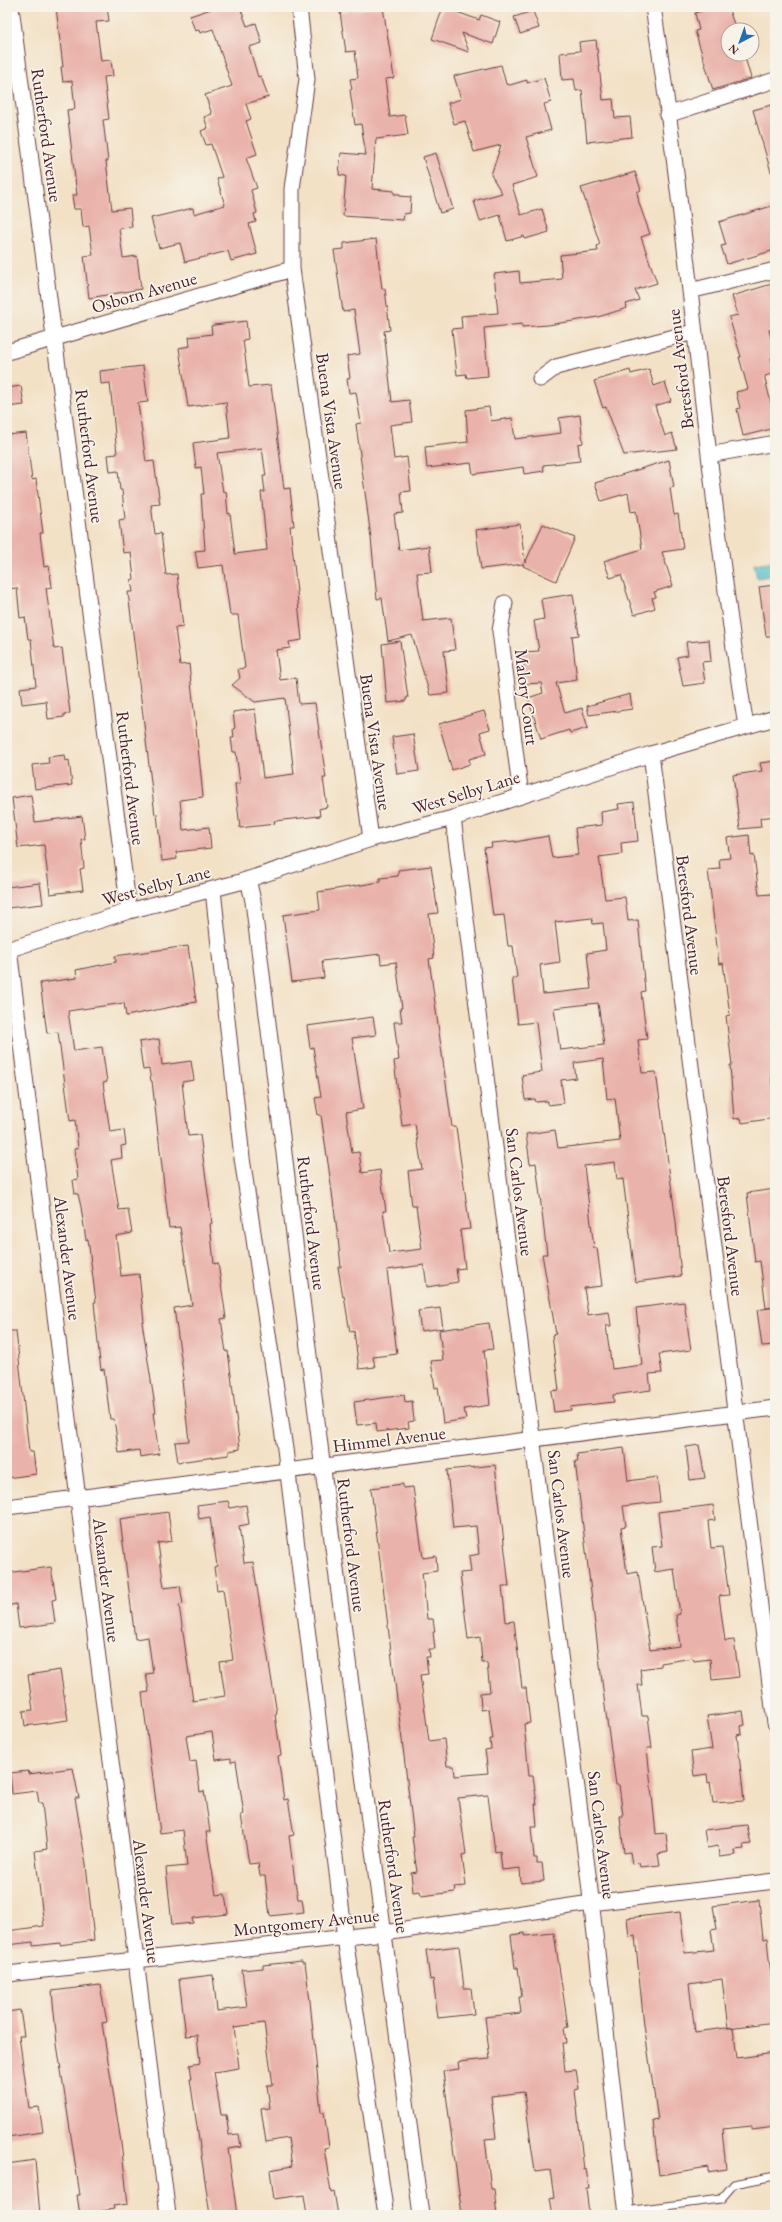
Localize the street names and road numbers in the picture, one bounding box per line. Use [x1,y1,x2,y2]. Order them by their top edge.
street label: Rutherford Avenue [26,67,68,203]
street label: Osborn Avenue [89,266,199,318]
street label: Beresford Avenue [661,308,699,430]
street label: Buena Vista Avenue [311,351,353,491]
street label: Rutherford Avenue [70,388,110,524]
street label: Malory Court [510,648,544,747]
street label: Buena Vista Avenue [355,672,397,812]
street label: Rutherford Avenue [111,710,151,846]
street label: West Selby Lane [410,765,522,819]
street label: Beresford Avenue [671,854,709,976]
street label: West Selby Lane [99,860,213,910]
street label: San Carlos Avenue [501,1127,539,1257]
street label: Rutherford Avenue [292,1155,332,1291]
street label: Beresford Avenue [712,1175,750,1297]
street label: Alexander Avenue [49,1194,87,1321]
street label: Himmel Avenue [331,1421,447,1457]
street label: San Carlos Avenue [543,1449,581,1579]
street label: Rutherford Avenue [332,1477,372,1613]
street label: Alexander Avenue [88,1516,126,1643]
street label: San Carlos Avenue [583,1770,621,1900]
street label: Rutherford Avenue [373,1798,415,1934]
street label: Alexander Avenue [128,1837,166,1964]
street label: Montgomery Avenue [232,1903,380,1941]

